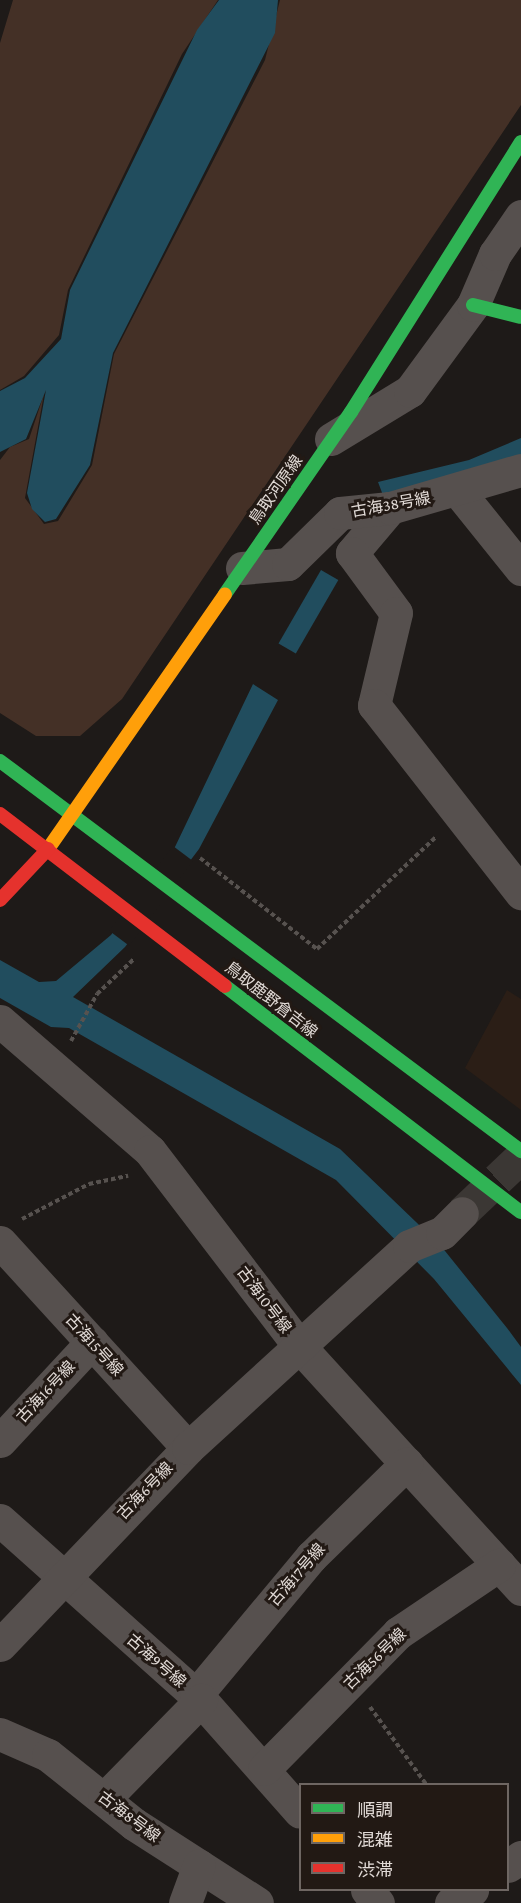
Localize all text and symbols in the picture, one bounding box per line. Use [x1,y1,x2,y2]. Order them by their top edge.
street label: 鳥取河原線 [245,452,307,528]
street label: 古海38号線 [350,489,432,521]
street label: 鳥取鹿野倉吉線 [221,958,321,1042]
street label: 古海10号線 [233,1263,295,1337]
street label: 古海15号線 [61,1310,127,1380]
street label: 古海16号線 [13,1357,79,1427]
street label: 古海6号線 [113,1458,177,1524]
street label: 古海17号線 [265,1540,329,1610]
street label: 古海56号線 [340,1624,410,1694]
street label: 古海9号線 [122,1630,190,1692]
legend [299,1783,509,1891]
street label: 古海8号線 [94,1787,164,1847]
text: 順調 [357,1800,393,1820]
text: 混雑 [357,1830,393,1850]
text: 渋滞 [357,1860,393,1880]

